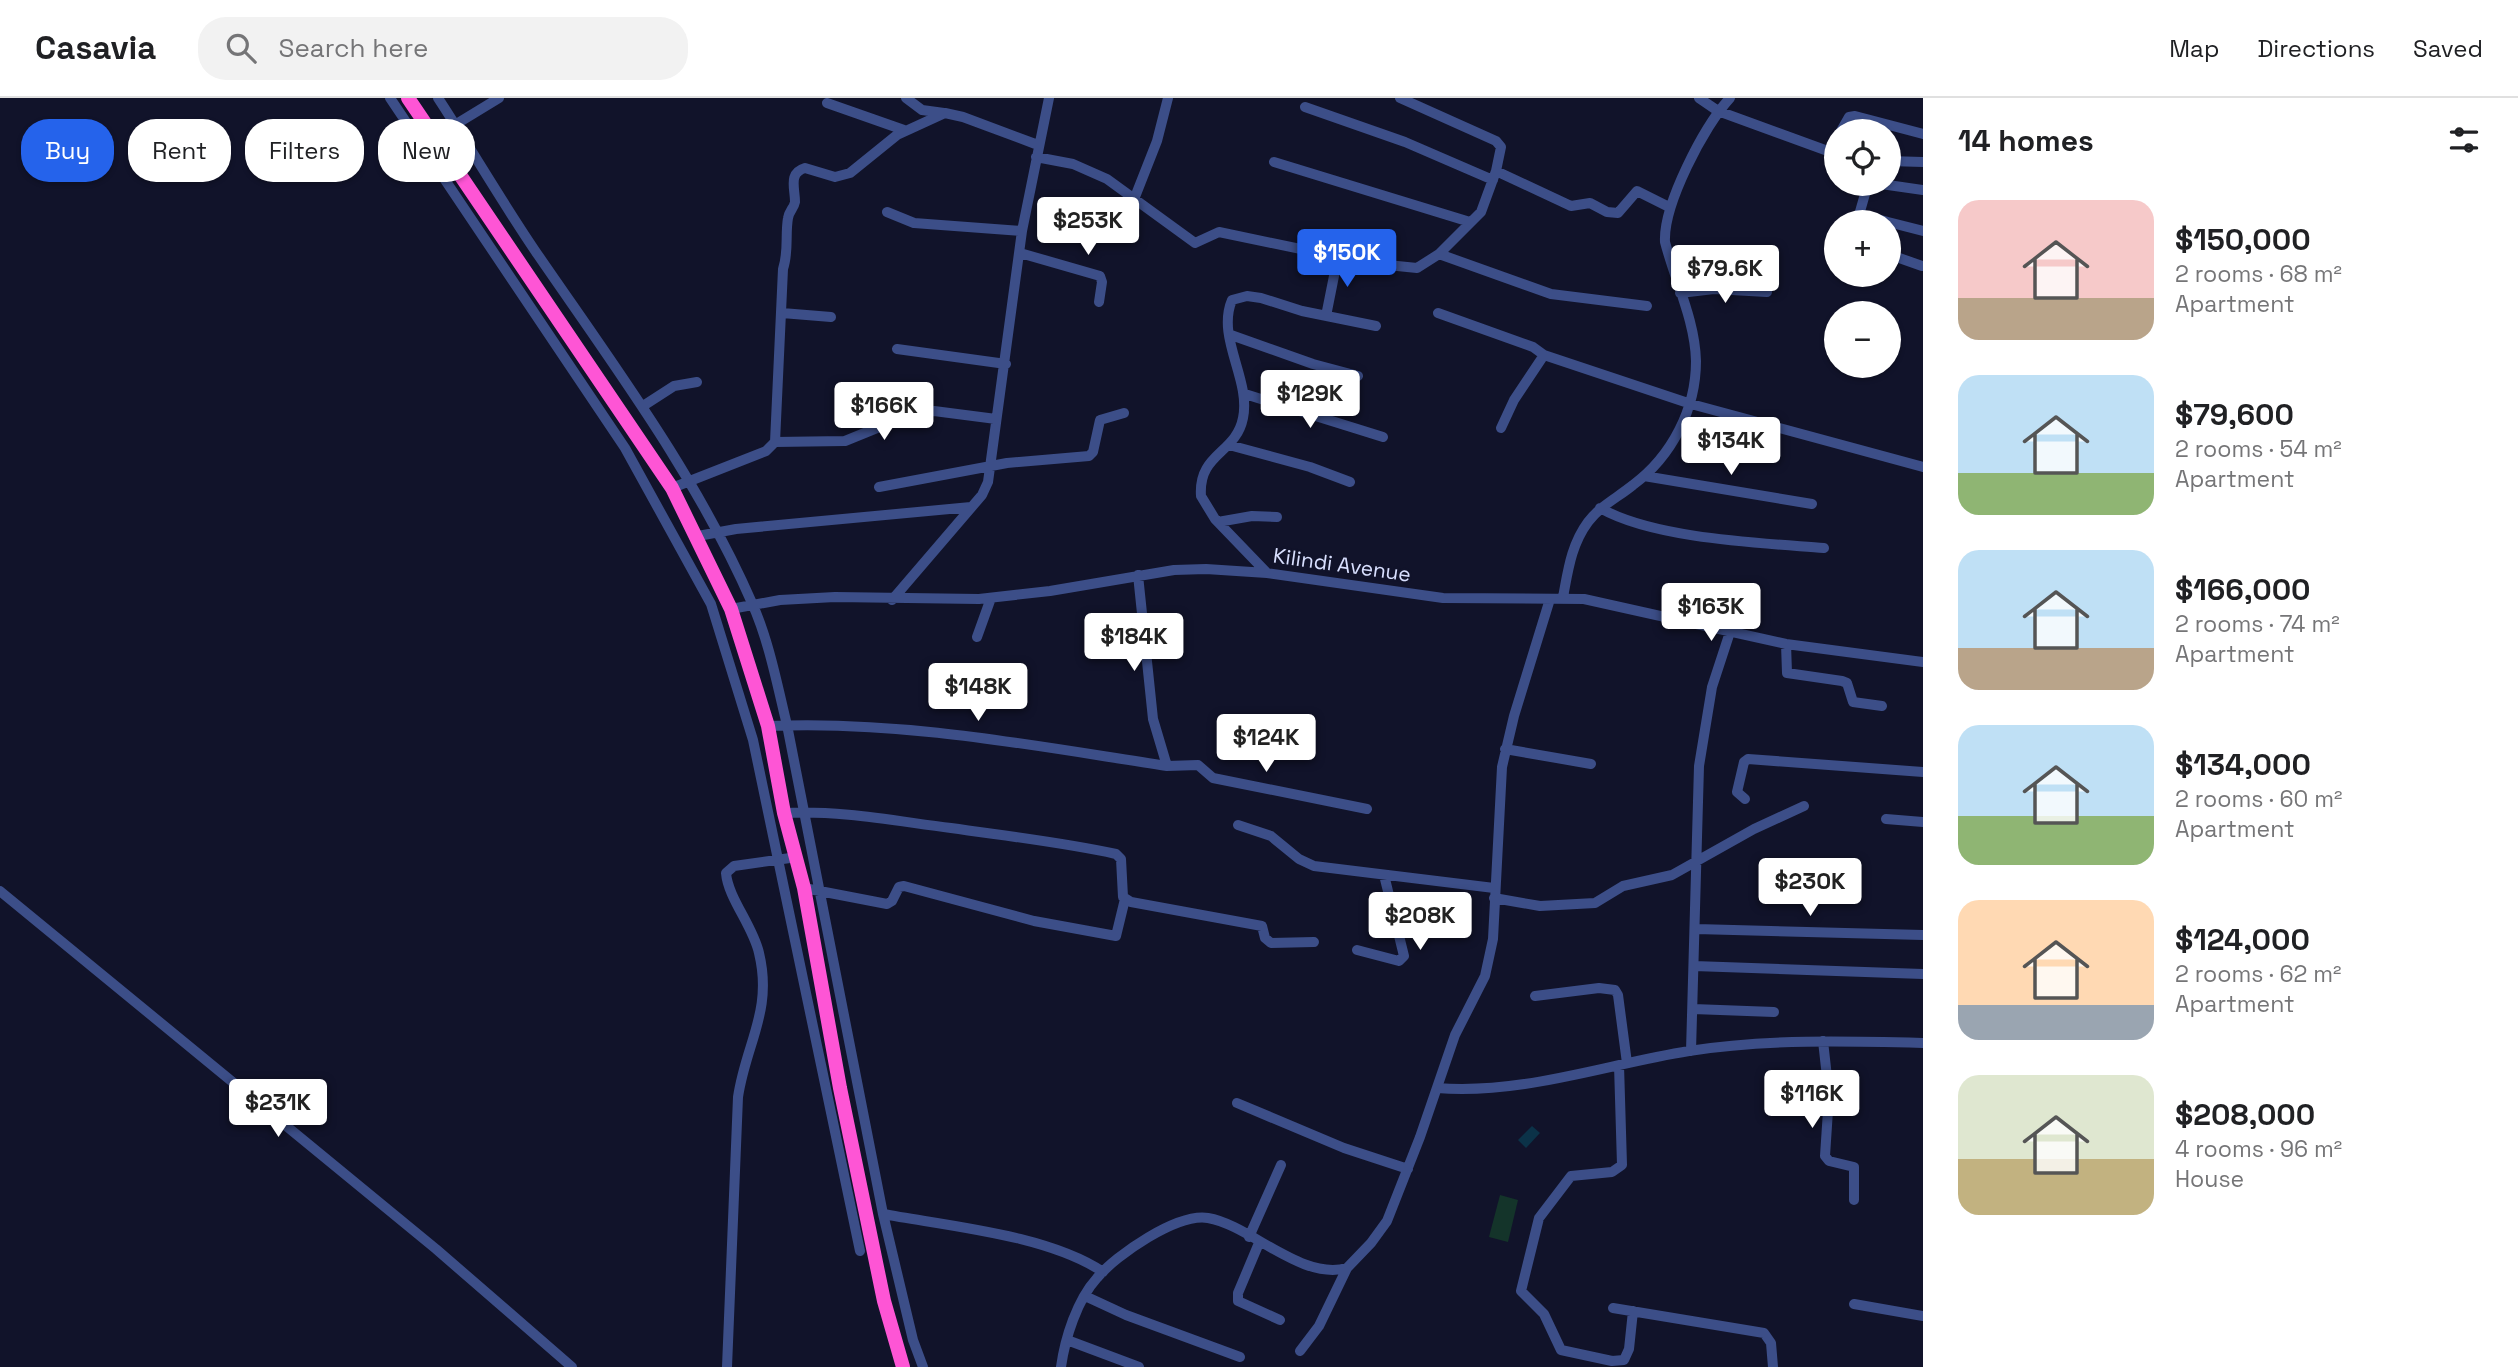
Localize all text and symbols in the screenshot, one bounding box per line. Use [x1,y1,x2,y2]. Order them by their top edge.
search box [198,17,688,80]
text: Casavia [35,27,156,69]
icon: search [222,29,260,67]
text: Search here [278,31,428,65]
text: Map [2169,33,2219,64]
text: Directions [2257,33,2375,64]
text: Saved [2413,33,2483,64]
chip: Buy [21,119,114,182]
chip: Rent [128,119,231,182]
chip: Filters [245,119,364,182]
chip: New [378,119,475,182]
map controls [1824,119,1901,378]
button: locate [1824,119,1901,196]
text: 14 homes [1958,121,2094,160]
icon: filters [2445,121,2483,159]
pin: $253K [1039,198,1137,257]
text: $253K [1053,205,1123,235]
button: + [1824,210,1901,287]
text: $150,000 [2175,220,2311,259]
icon: home [2014,228,2098,312]
pin: $150K [1298,230,1396,289]
text: $150K [1313,237,1381,267]
pin: $79.6K [1668,246,1782,305]
text: $79.6K [1687,253,1763,283]
text: 2 rooms · 68 m² [2175,259,2342,289]
text: Apartment [2175,289,2295,319]
button: − [1824,301,1901,378]
pin: $129K [1261,370,1359,430]
text: $129K [1277,378,1343,408]
pin: $166K [835,382,933,442]
text: $166K [850,390,918,420]
text: $79,600 [2175,395,2294,434]
icon: home [2014,403,2098,487]
pin: $134K [1682,418,1780,477]
text: $134K [1697,425,1765,455]
text: 2 rooms · 54 m² [2175,434,2342,464]
text: Apartment [2175,464,2295,494]
street label: Kilindi Avenue [1271,541,1413,588]
text: $166,000 [2175,570,2311,609]
icon: home [2014,578,2098,662]
pin: $163K [1662,584,1760,643]
text: $163K [1678,591,1744,621]
text: 2 rooms · 74 m² [2175,609,2340,639]
pin: $184K [1085,614,1183,673]
text: $184K [1100,621,1168,651]
text: Apartment [2175,639,2295,669]
pin: $148K [929,664,1027,723]
text: $148K [944,671,1012,701]
pin: $124K [1217,714,1315,774]
text: $124K [1233,722,1299,752]
text: $134,000 [2175,745,2311,784]
icon: home [2014,753,2098,837]
text: 2 rooms · 60 m² [2175,784,2342,814]
text: Apartment [2175,814,2295,844]
pin: $230K [1761,858,1859,918]
text: $230K [1775,866,1845,896]
pin: $208K [1371,892,1469,952]
text: $208K [1385,900,1455,930]
text: $124,000 [2175,920,2310,959]
icon: home [2014,928,2098,1012]
text: 2 rooms · 62 m² [2175,959,2341,989]
text: Apartment [2175,989,2295,1019]
pin: $116K [1763,1070,1861,1130]
text: $116K [1780,1078,1844,1108]
pin: $231K [229,1080,327,1139]
text: $231K [245,1087,311,1117]
text: $208,000 [2175,1095,2315,1134]
icon: home [2014,1103,2098,1187]
text: 4 rooms · 96 m² [2175,1134,2342,1164]
text: House [2175,1164,2244,1194]

